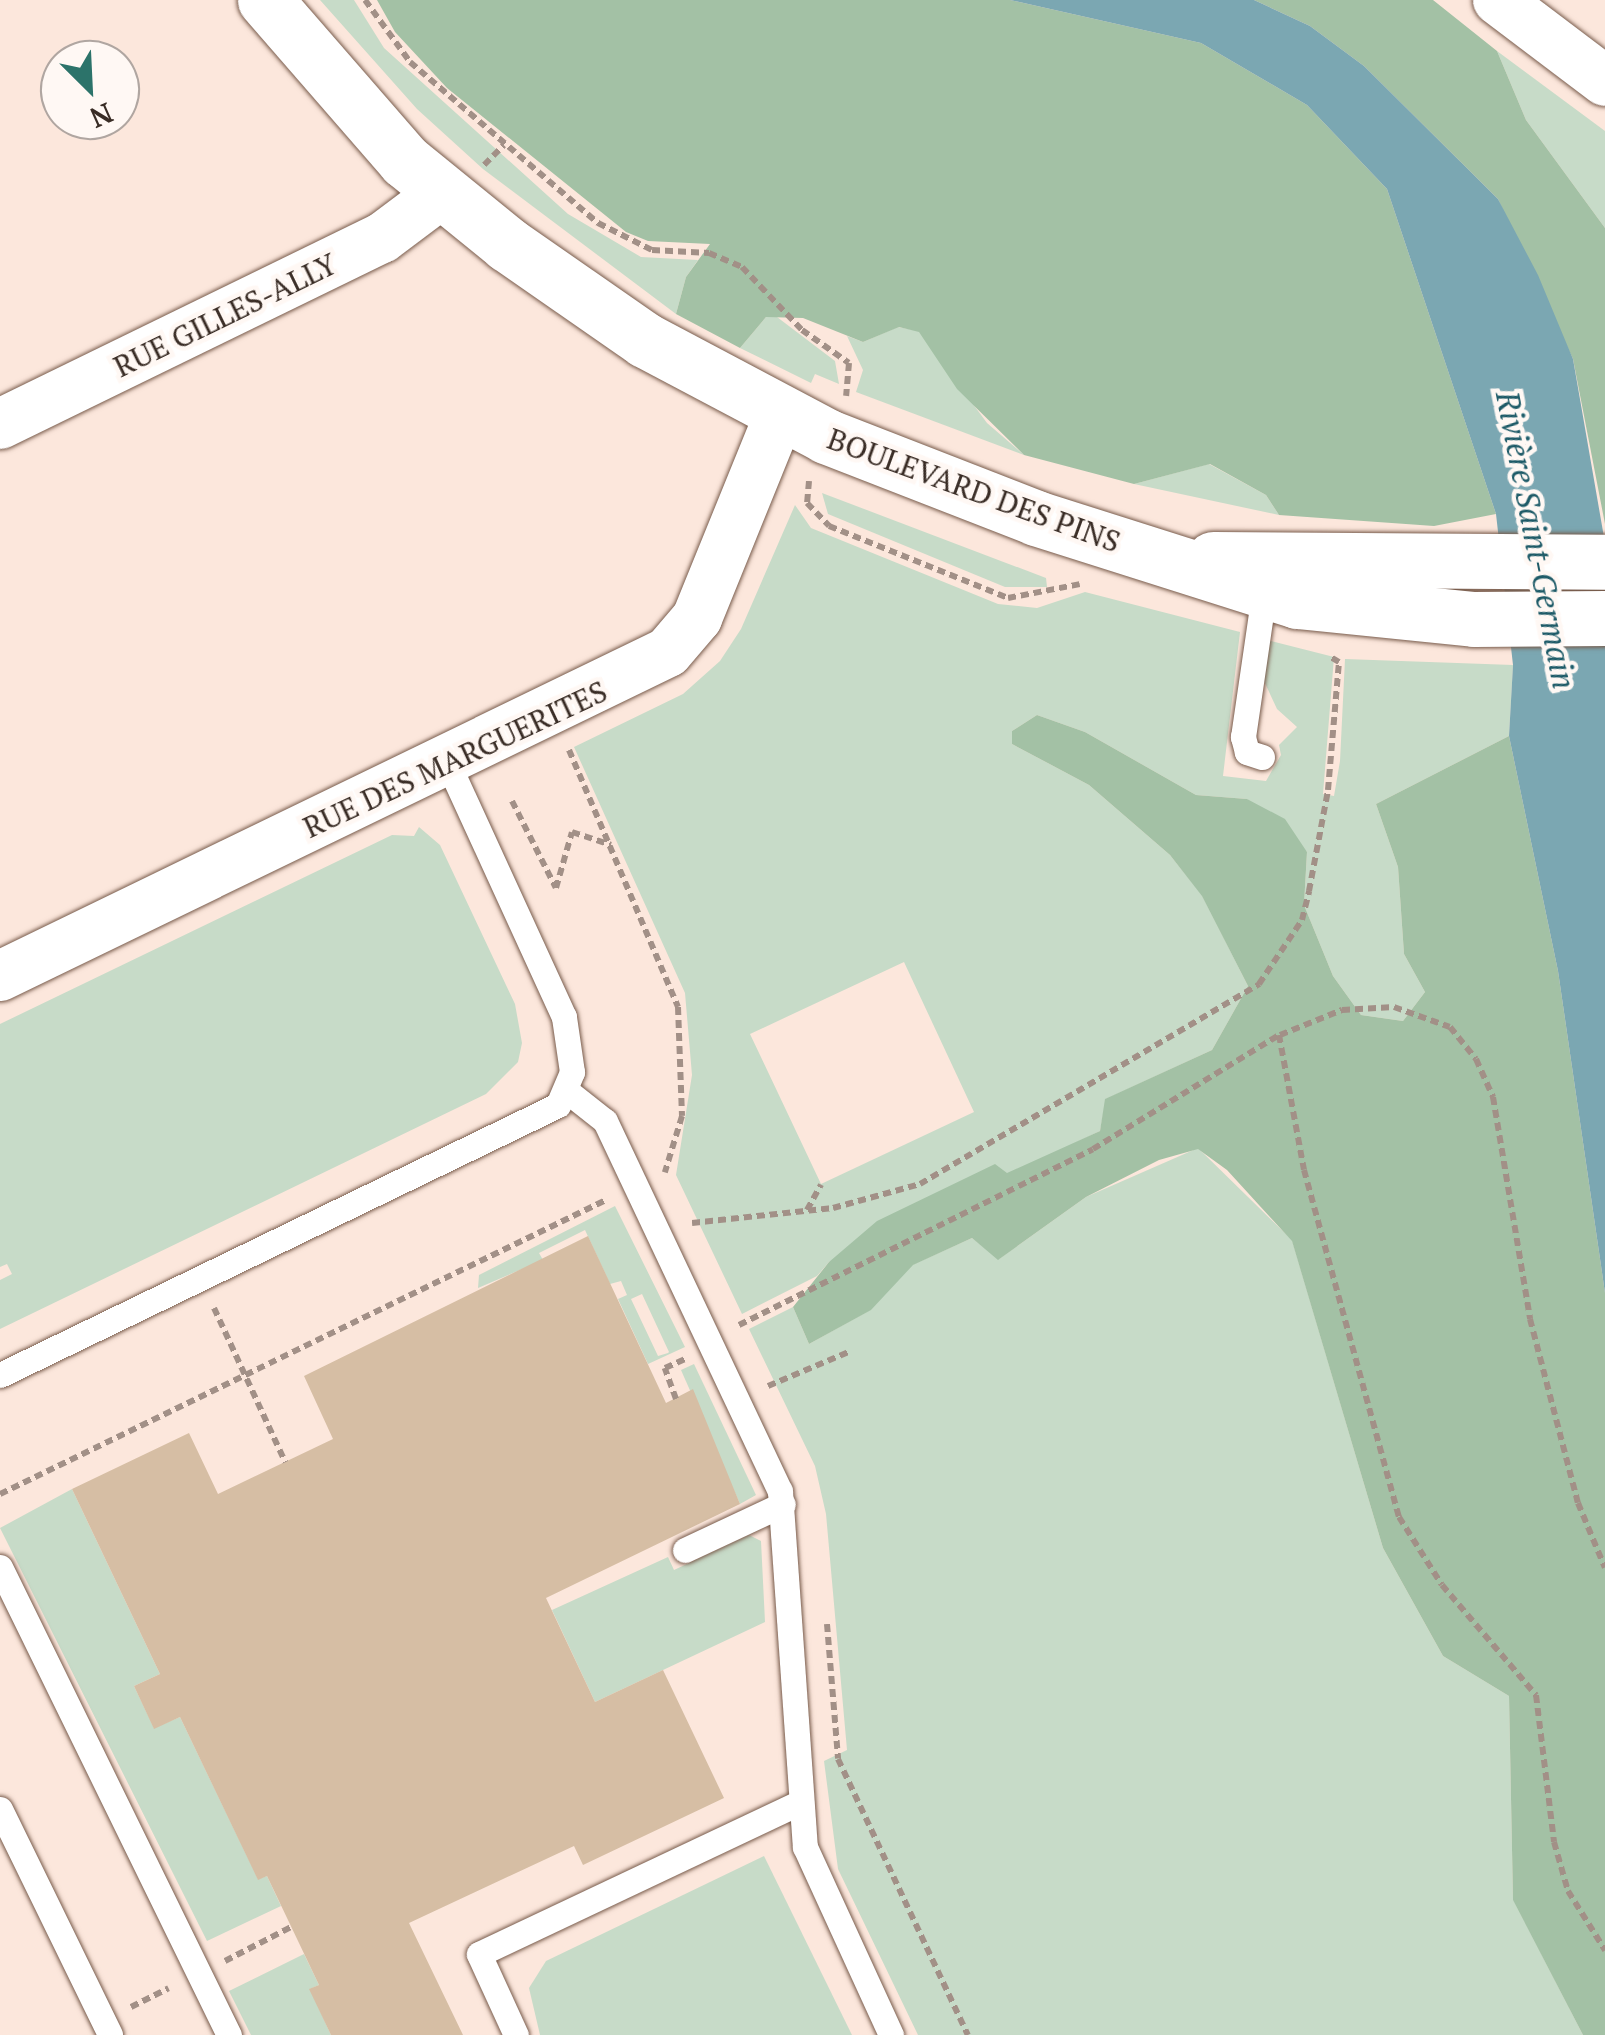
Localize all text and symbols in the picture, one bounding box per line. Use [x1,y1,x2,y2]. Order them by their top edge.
north arrow [40,40,140,140]
text: N [84,95,119,137]
street label: RUE GILLES-ALLY [108,246,342,384]
water label: Rivière Saint-Germain [1488,388,1584,692]
street label: BOULEVARD DES PINS [823,420,1125,560]
street label: RUE DES MARGUERITES [297,673,613,845]

